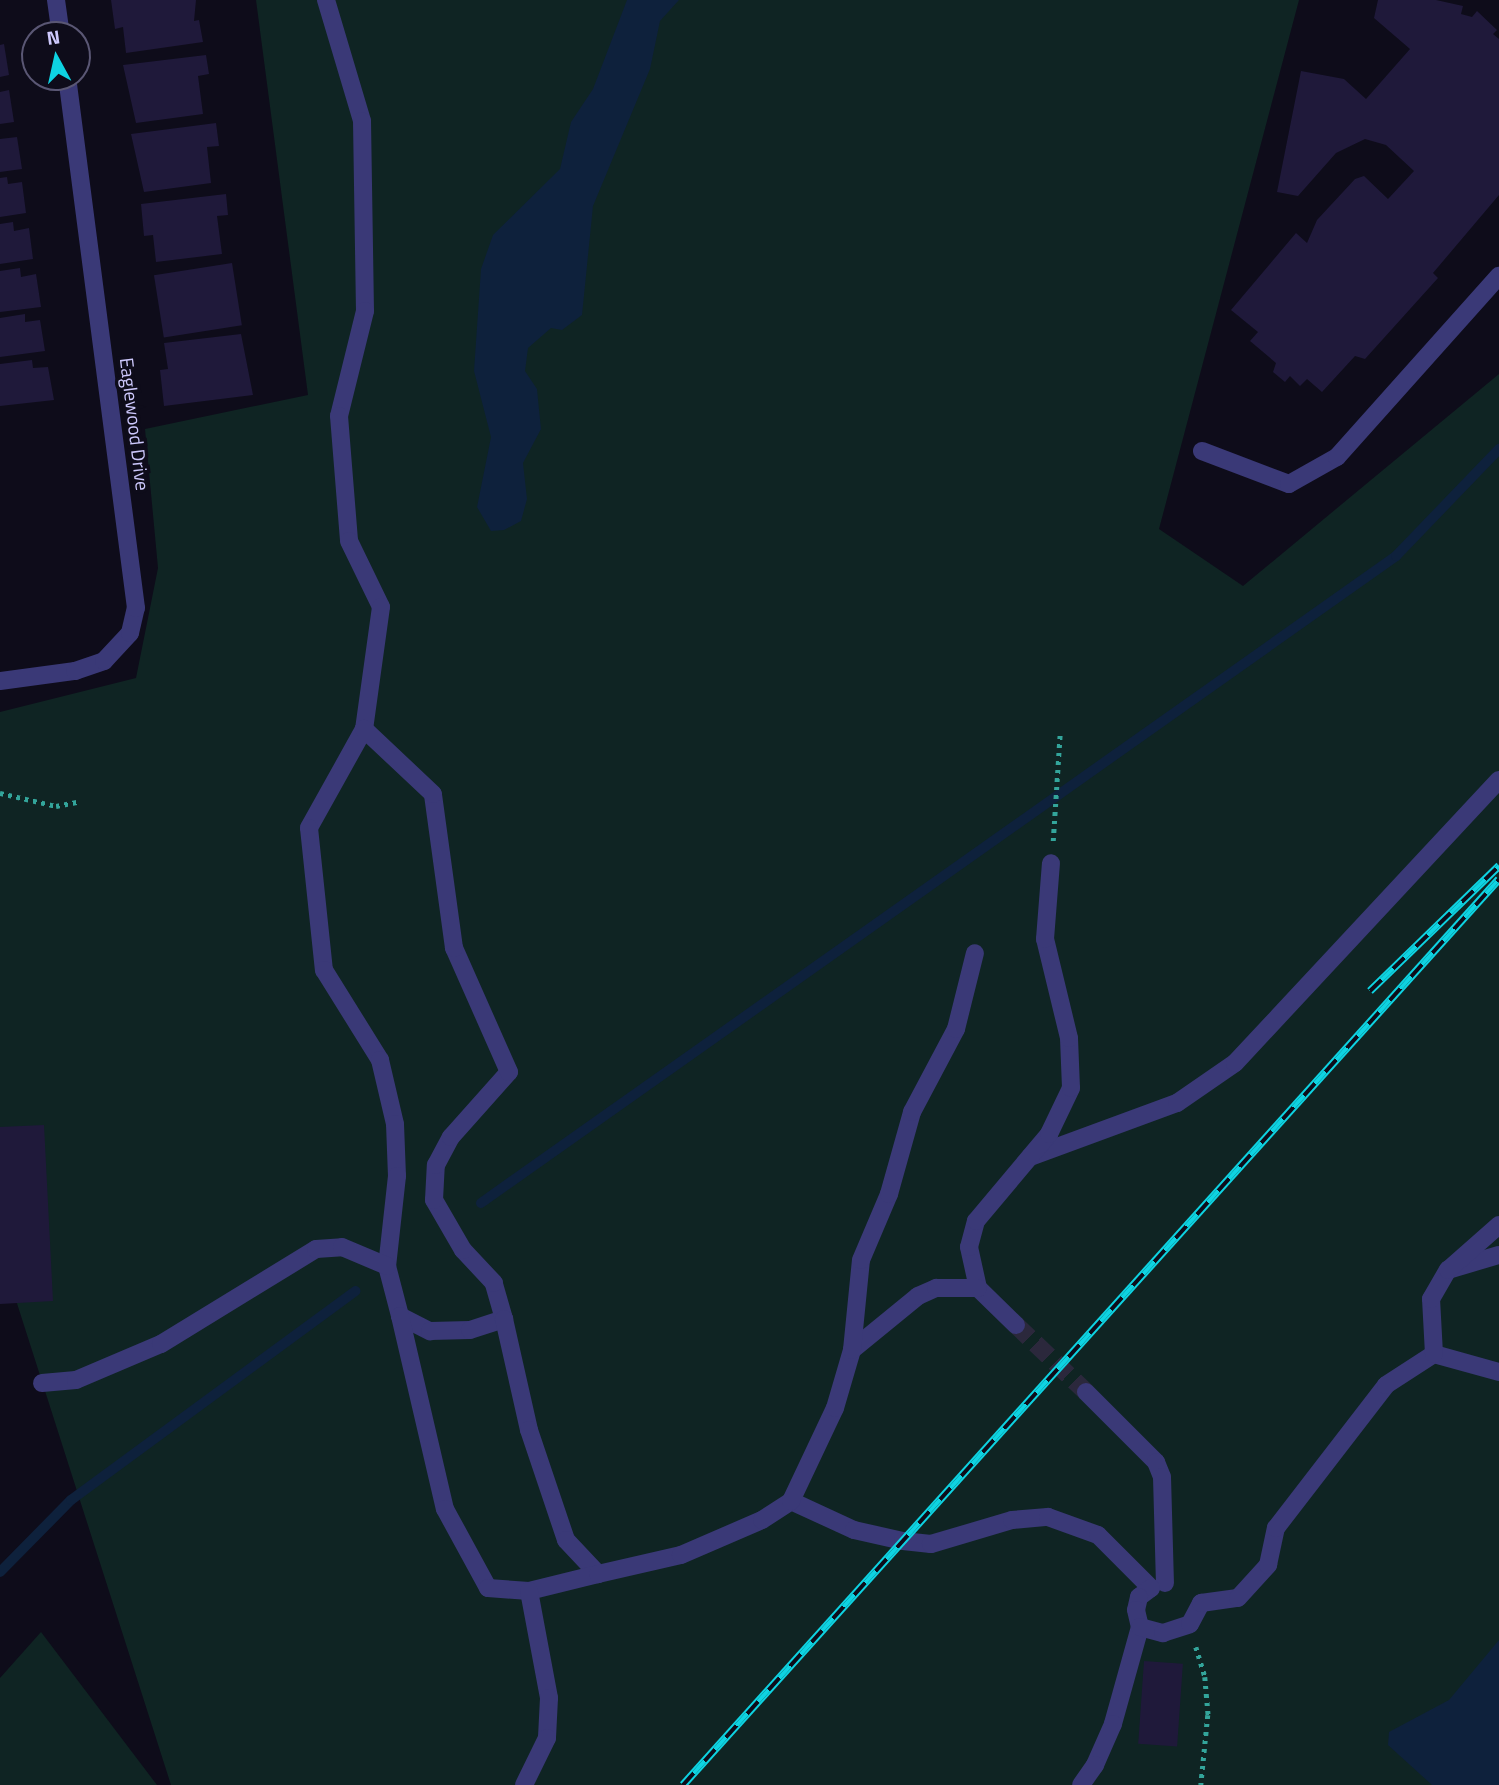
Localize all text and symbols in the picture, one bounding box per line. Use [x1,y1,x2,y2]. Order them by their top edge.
north arrow [21,21,91,91]
text: N [45,21,62,52]
street label: Eaglewood Drive [116,356,154,492]

